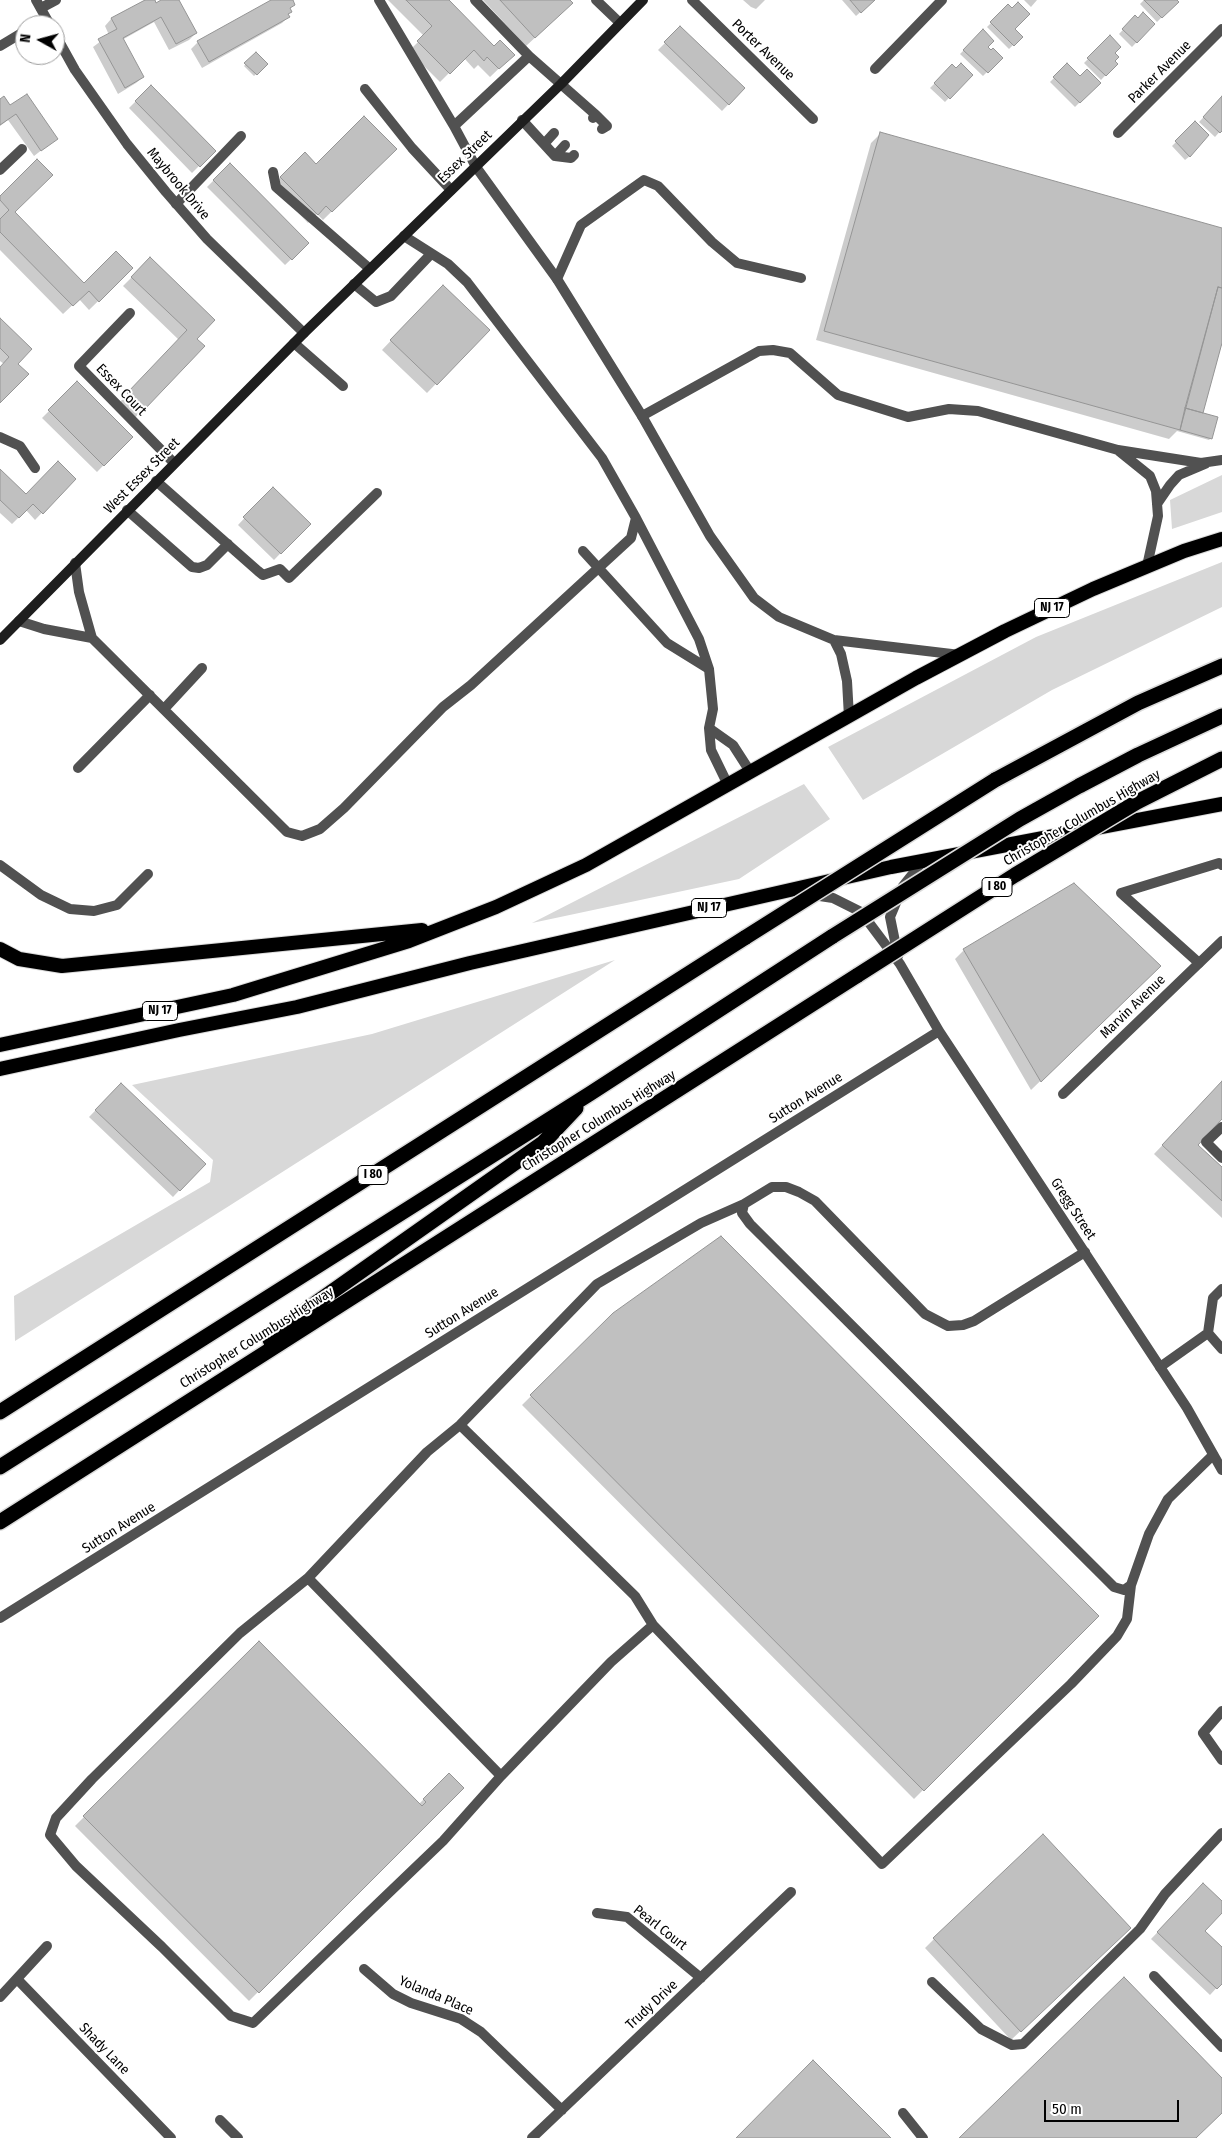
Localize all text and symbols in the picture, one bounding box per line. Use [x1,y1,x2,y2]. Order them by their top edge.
north arrow [15,15,65,65]
street label: Porter Avenue [728,16,798,84]
text: N [17,33,35,43]
street label: Parker Avenue [1125,37,1195,107]
street label: Essex Street [434,127,496,187]
street label: Maybrook Drive [143,145,213,223]
street label: Essex Court [92,361,150,419]
street label: West Essex Street [101,435,183,517]
road number: NJ 17 [1034,598,1070,618]
street label: Christopher Columbus Highway [1001,766,1163,870]
road number: I 80 [982,878,1012,896]
road number: NJ 17 [692,898,726,918]
street label: Marvin Avenue [1097,972,1169,1042]
road number: NJ 17 [142,1001,178,1020]
street label: Christopher Columbus Highway [519,1067,679,1175]
street label: Sutton Avenue [766,1069,846,1127]
road number: I 80 [358,1166,388,1184]
street label: Gregg Street [1047,1175,1099,1243]
street label: Christopher Columbus Highway [177,1284,337,1392]
street label: Sutton Avenue [422,1284,502,1342]
street label: Sutton Avenue [79,1499,159,1557]
street label: Pearl Court [630,1902,690,1954]
street label: Yolanda Place [396,1973,476,2019]
street label: Trudy Drive [623,1977,681,2033]
street label: Shady Lane [75,2020,133,2078]
scale bar [1047,2090,1182,2122]
text: 50 m [1052,2100,1082,2118]

